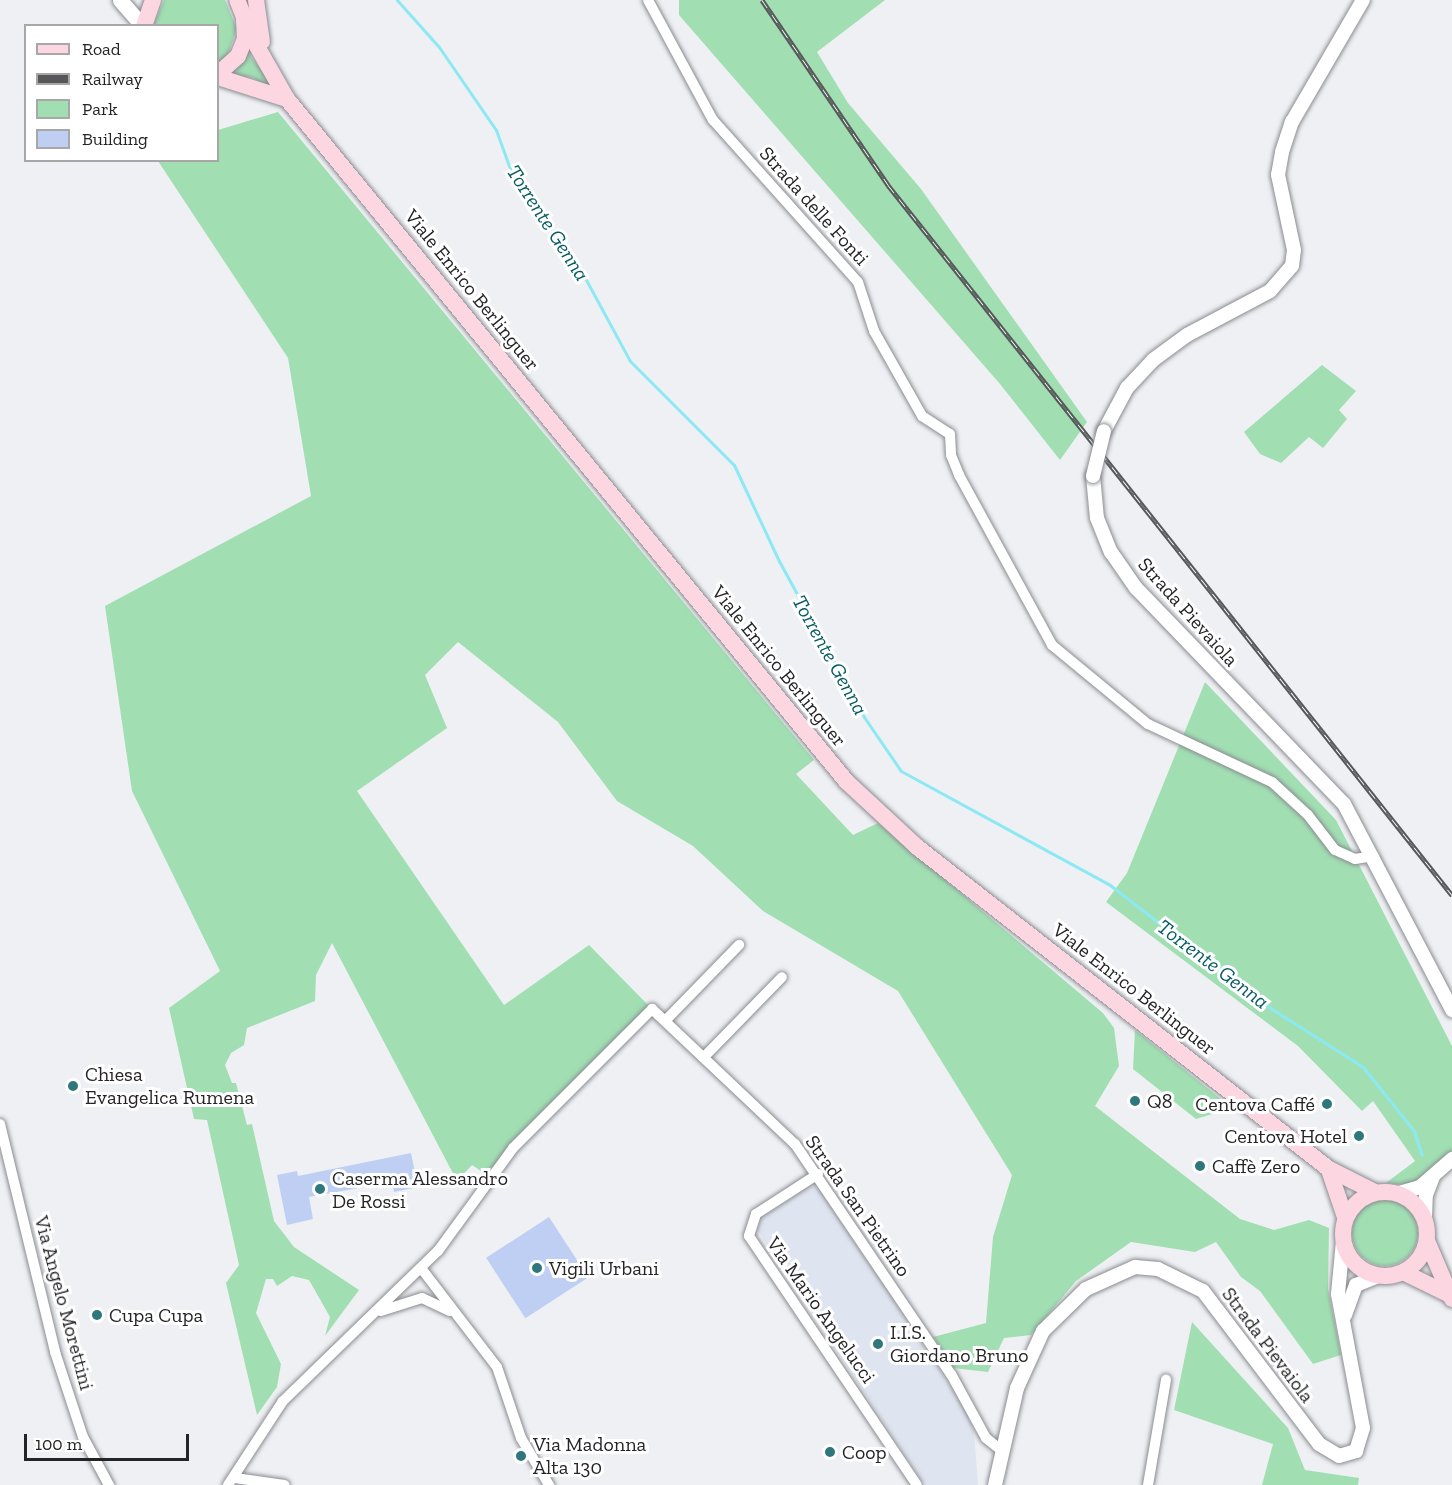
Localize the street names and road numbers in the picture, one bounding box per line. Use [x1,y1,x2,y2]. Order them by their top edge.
street label: Strada delle Fonti [754,142,874,270]
street label: Viale Enrico Berlinguer [400,205,544,375]
street label: Strada Pievaiola [1133,553,1243,671]
street label: Viale Enrico Berlinguer [707,581,851,751]
street label: Viale Enrico Berlinguer [1048,918,1220,1060]
street label: Strada San Pietrino [800,1131,916,1281]
street label: Via Angelo Morettini [29,1213,99,1393]
street label: Via Mario Angelucci [761,1232,881,1388]
street label: Strada Pievaiola [1217,1283,1319,1407]

